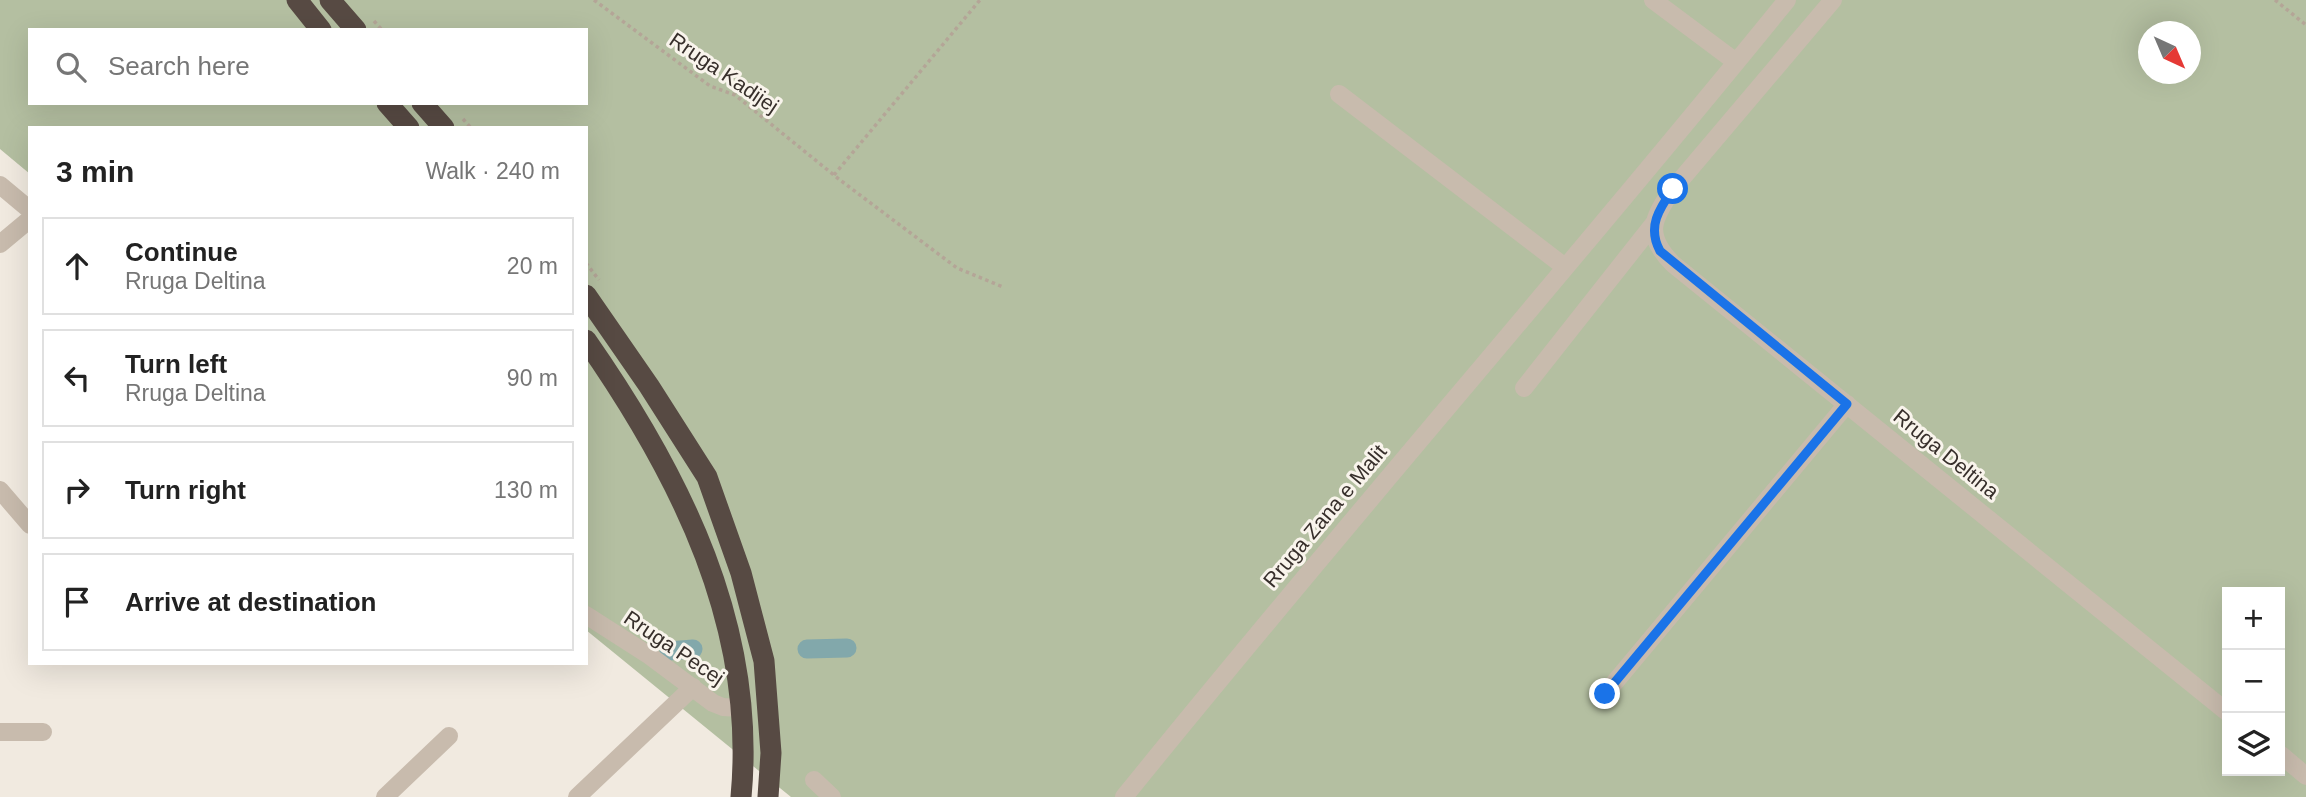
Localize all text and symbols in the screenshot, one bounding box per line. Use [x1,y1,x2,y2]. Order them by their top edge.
north arrow [2138,21,2201,84]
search box [28,28,588,105]
street label: Rruga Kadijej [666,28,783,117]
icon: search [52,48,90,86]
text: Search here [108,51,250,81]
text: 3 min [56,155,134,188]
text: Walk · 240 m [425,158,560,184]
route start [1657,173,1688,204]
text: Continue [125,237,238,267]
icon: ahead [58,247,96,285]
text: 20 m [507,253,558,279]
text: Rruga Deltina [125,268,266,294]
text: Turn left [125,349,227,379]
icon: left [58,359,96,397]
text: 90 m [507,365,558,391]
text: Rruga Deltina [125,380,266,406]
street label: Rruga Deltina [1889,404,2004,503]
street label: Rruga Zana e Malit [1258,440,1391,591]
icon: right [58,471,96,509]
text: Turn right [125,475,246,505]
text: 130 m [494,477,558,503]
icon: arrive [58,583,96,621]
text: Arrive at destination [125,587,376,617]
map controls [2222,587,2285,776]
button: + [2222,587,2285,650]
street label: Rruga Pecej [620,606,729,689]
button: − [2222,650,2285,713]
route end [1589,678,1620,709]
button: layers [2222,713,2285,776]

